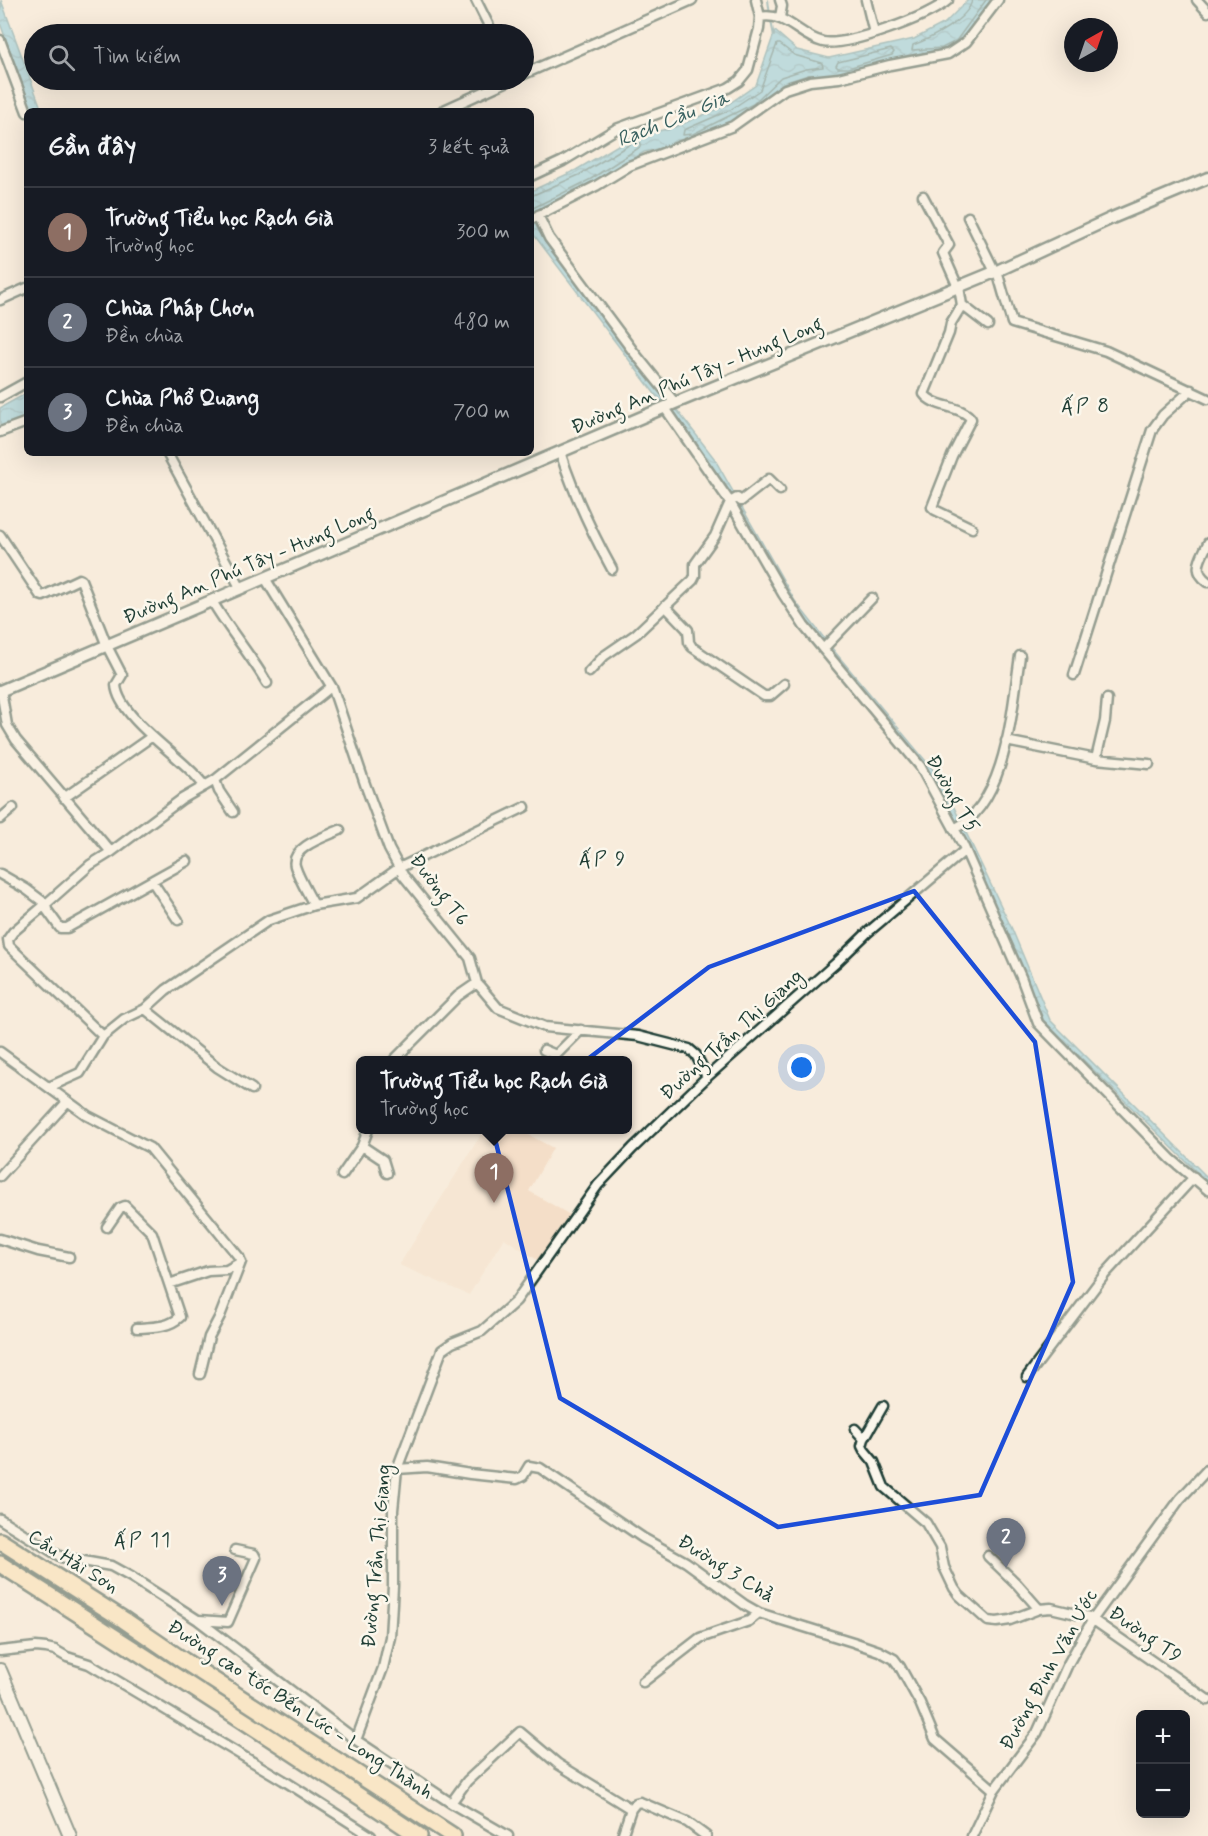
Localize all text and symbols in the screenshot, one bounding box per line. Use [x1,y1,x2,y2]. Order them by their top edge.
north arrow [1064,18,1118,72]
search box [24,24,534,90]
icon: search [45,41,78,74]
text: Tìm kiếm [93,43,181,71]
water label: Rạch Cầu Gia [613,83,735,154]
text: Gần đây [48,130,136,164]
text: 3 kết quả [428,134,510,161]
text: Trường Tiểu học Rạch Già [105,205,334,233]
text: 1 [63,219,72,246]
text: 300 m [456,219,510,246]
text: Trường học [105,233,194,260]
text: Chùa Pháp Chơn [105,295,254,323]
text: 2 [63,309,72,336]
text: 480 m [454,309,510,336]
street label: Đường An Phú Tây - Hưng Long [567,311,828,443]
text: Đền chùa [105,323,184,350]
text: Chùa Phổ Quang [105,385,259,413]
district label: ẤP 8 [1061,392,1111,420]
text: 3 [63,399,72,426]
text: 700 m [453,399,510,426]
text: Đền chùa [105,413,184,440]
street label: Đường An Phú Tây - Hưng Long [119,501,380,633]
street label: Đường T5 [917,750,985,839]
district label: ẤP 9 [579,845,627,873]
street label: Đường T6 [401,848,475,933]
street label: Đường Trần Thị Giang [655,963,811,1108]
your location [787,1053,816,1082]
popup [356,1056,632,1134]
text: Trường Tiểu học Rạch Già [380,1068,608,1096]
text: Trường học [380,1096,469,1123]
pin: 1 [474,1154,514,1203]
street label: Đường Trần Thị Giang [356,1463,400,1649]
pin: 2 [986,1518,1026,1568]
street label: Cầu Hải Sơn [22,1523,124,1601]
district label: ẤP 11 [114,1526,172,1554]
street label: Đường 3 Chả [671,1528,780,1611]
pin: 3 [202,1556,242,1606]
street label: Đường Đinh Văn Ước [994,1585,1106,1756]
street label: Đường T9 [1102,1600,1187,1672]
street label: Đường cao tốc Bến Lức - Long Thành [161,1614,438,1808]
map controls [1136,1710,1190,1818]
button: + [1136,1710,1190,1764]
button: − [1136,1764,1190,1818]

